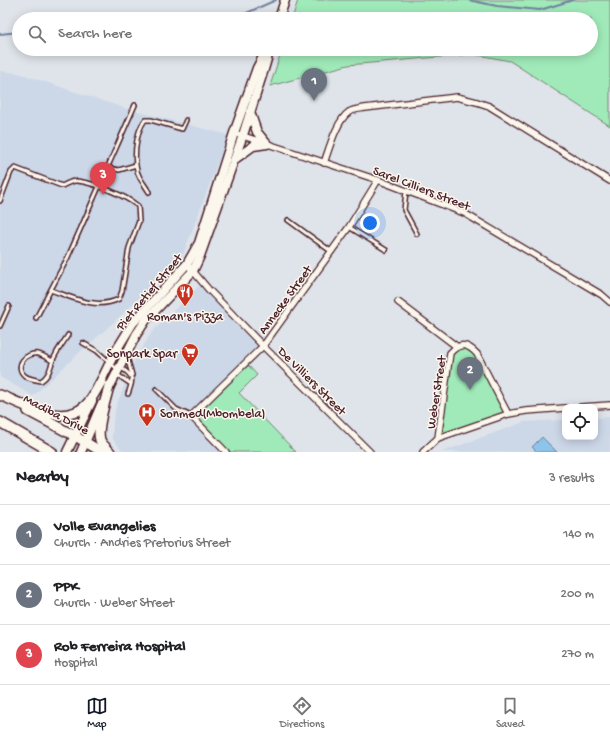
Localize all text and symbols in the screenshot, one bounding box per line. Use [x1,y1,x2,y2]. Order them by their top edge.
search box [12,12,598,56]
icon: search [26,23,48,45]
text: Search here [58,25,132,43]
pin: 1 [301,68,327,101]
pin: 3 [90,162,116,195]
street label: Sarel Cilliers Street [370,164,473,215]
your location [360,213,380,233]
street label: Piet Retief Street [113,250,187,335]
street label: Annecke Street [256,262,317,338]
restaurant icon: Roman's Pizza [175,282,195,307]
place label: Roman's Pizza [147,310,224,325]
supermarket icon: Sonpark Spar [180,342,200,367]
street label: De Villiers Street [273,344,350,420]
place label: Sonpark Spar [107,347,178,362]
street label: Weber Street [424,353,451,430]
pin: 2 [457,357,483,390]
street label: Madiba Drive [20,392,91,439]
hospital icon: Sonmed(Mbombela) [137,402,157,427]
map controls [562,404,598,440]
button: locate [562,404,598,440]
place label: Sonmed(Mbombela) [160,407,265,422]
text: Nearby [16,468,69,488]
text: 3 results [549,471,594,486]
text: Volle Evangelies [54,518,156,536]
text: 1 [26,527,32,542]
text: 140 m [563,527,594,542]
text: Church · Andries Pretorius Street [54,536,230,551]
text: PPK [54,578,79,596]
text: 2 [26,587,32,602]
text: 200 m [561,587,594,602]
text: Church · Weber Street [54,596,174,611]
text: Rob Ferreira Hospital [54,638,186,656]
text: 3 [26,647,32,662]
text: 270 m [561,647,594,662]
text: Hospital [54,656,98,671]
tab: Map [86,695,108,731]
tab: Directions [280,695,324,731]
tab: Saved [496,695,524,731]

